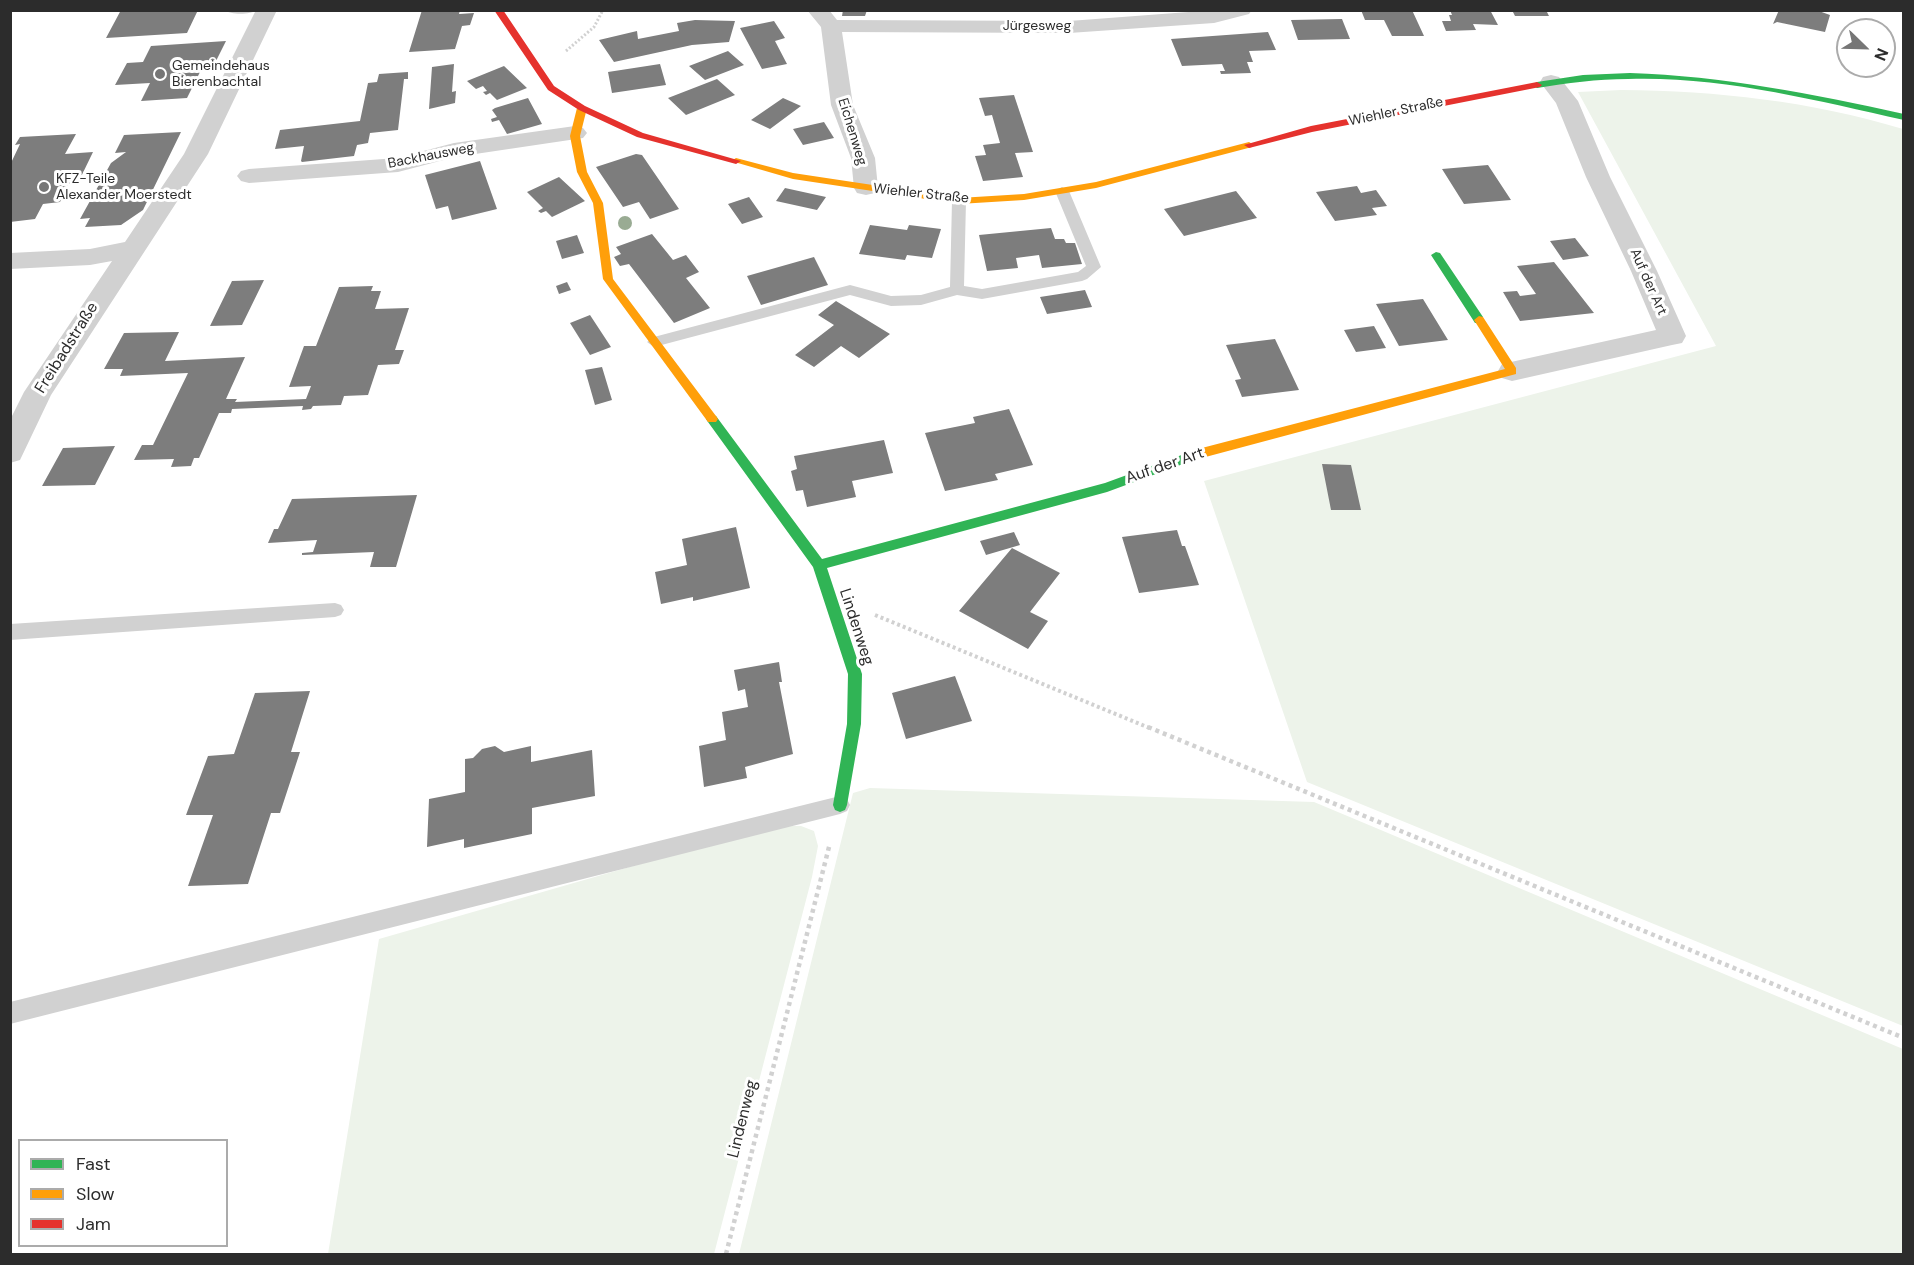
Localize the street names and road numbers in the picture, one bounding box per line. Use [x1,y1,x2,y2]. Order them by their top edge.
street label: Jürgesweg [1003,18,1071,34]
street label: Wiehler Straße [1347,94,1445,130]
street label: Eichenweg [834,96,870,168]
street label: Backhausweg [386,139,476,173]
street label: Wiehler Straße [872,181,970,207]
street label: Auf der Art [1626,246,1670,318]
street label: Freibadstraße [31,299,103,397]
street label: Auf der Art [1123,444,1207,488]
street label: Lindenweg [835,586,877,668]
street label: Lindenweg [724,1078,762,1160]

